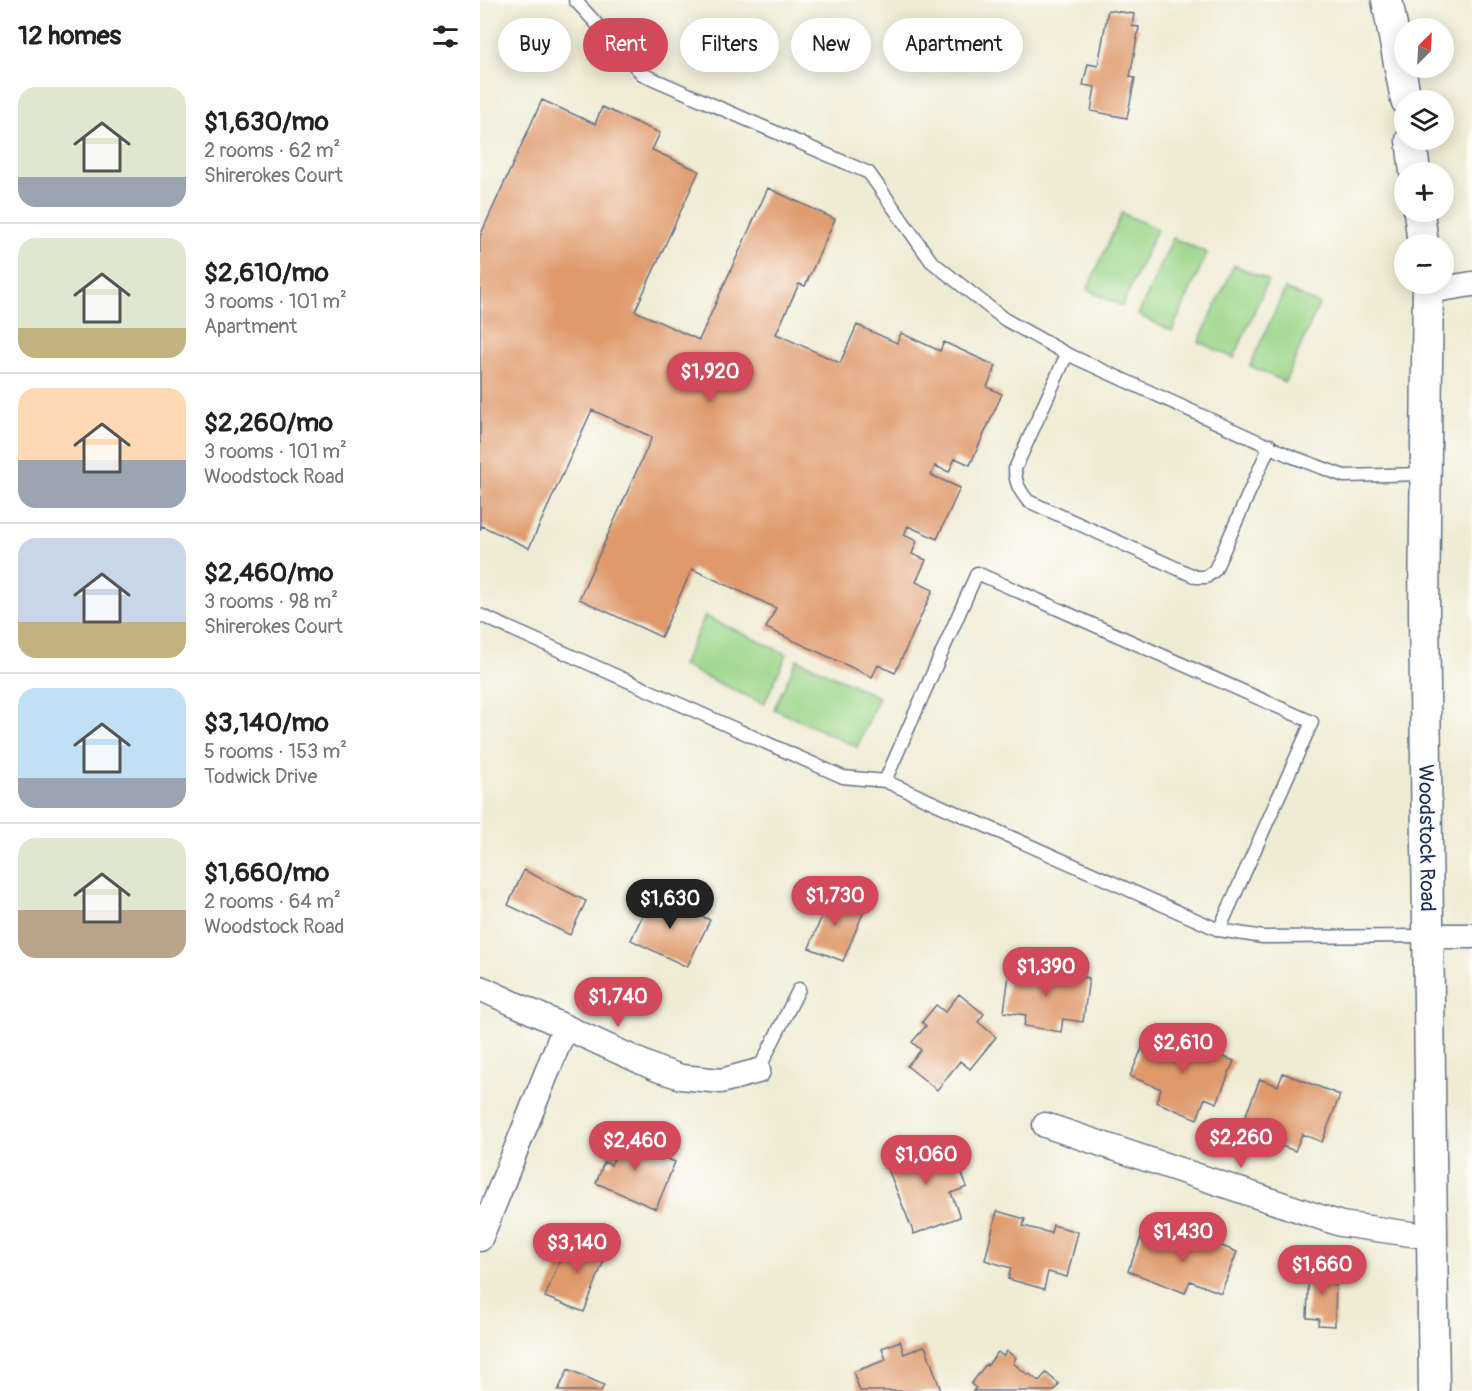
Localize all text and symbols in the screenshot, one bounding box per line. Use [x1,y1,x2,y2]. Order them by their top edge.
chip: Buy [498,18,571,72]
chip: Rent [583,18,668,72]
chip: Filters [680,18,779,72]
chip: New [791,18,871,72]
chip: Apartment [883,18,1023,72]
north arrow [1394,18,1454,78]
map controls [1394,18,1454,294]
text: 12 homes [18,20,121,52]
icon: filters [429,20,462,53]
button: layers [1394,90,1454,150]
text: $1,630/mo [204,106,329,138]
icon: home [66,111,138,183]
text: 2 rooms · 62 m² [204,138,340,163]
button: + [1394,162,1454,222]
text: Shirerokes Court [204,163,343,188]
button: − [1394,234,1454,294]
text: $2,610/mo [204,257,329,289]
icon: home [66,262,138,334]
text: 3 rooms · 101 m² [204,289,347,314]
text: Apartment [204,314,297,339]
pin: $1,920 [661,352,759,403]
text: $1,920 [681,359,739,384]
text: $2,260/mo [204,407,333,439]
icon: home [66,412,138,484]
text: 3 rooms · 101 m² [204,439,347,464]
text: Woodstock Road [204,464,344,489]
text: $2,460/mo [204,557,334,589]
icon: home [66,562,138,634]
text: 3 rooms · 98 m² [204,589,338,614]
text: Shirerokes Court [204,614,343,639]
text: $3,140/mo [204,707,329,739]
icon: home [66,712,138,784]
text: 5 rooms · 153 m² [204,739,347,764]
text: Todwick Drive [204,764,317,789]
street label: Woodstock Road [1412,764,1441,912]
text: $1,660/mo [204,857,329,889]
icon: home [66,862,138,934]
pin: $1,730 [786,876,884,927]
pin: $1,630 [621,879,719,930]
text: $1,730 [805,883,865,908]
text: $1,630 [640,886,700,911]
text: 2 rooms · 64 m² [204,889,341,914]
text: Woodstock Road [204,914,344,939]
pin: $1,390 [997,947,1095,998]
text: $1,390 [1017,954,1075,979]
pin: $1,740 [569,977,667,1028]
text: $1,740 [588,984,648,1009]
pin: $2,610 [1134,1023,1232,1074]
text: $2,610 [1153,1030,1213,1055]
pin: $2,260 [1192,1118,1290,1169]
pin: $2,460 [586,1121,684,1172]
text: $2,260 [1209,1125,1273,1150]
text: $2,460 [603,1128,667,1153]
pin: $1,060 [877,1135,975,1186]
text: $1,060 [895,1142,957,1167]
pin: $1,430 [1134,1212,1232,1263]
text: $1,430 [1153,1219,1213,1244]
pin: $3,140 [528,1223,626,1274]
text: $3,140 [547,1230,607,1255]
pin: $1,660 [1273,1245,1371,1296]
text: $1,660 [1292,1252,1352,1277]

